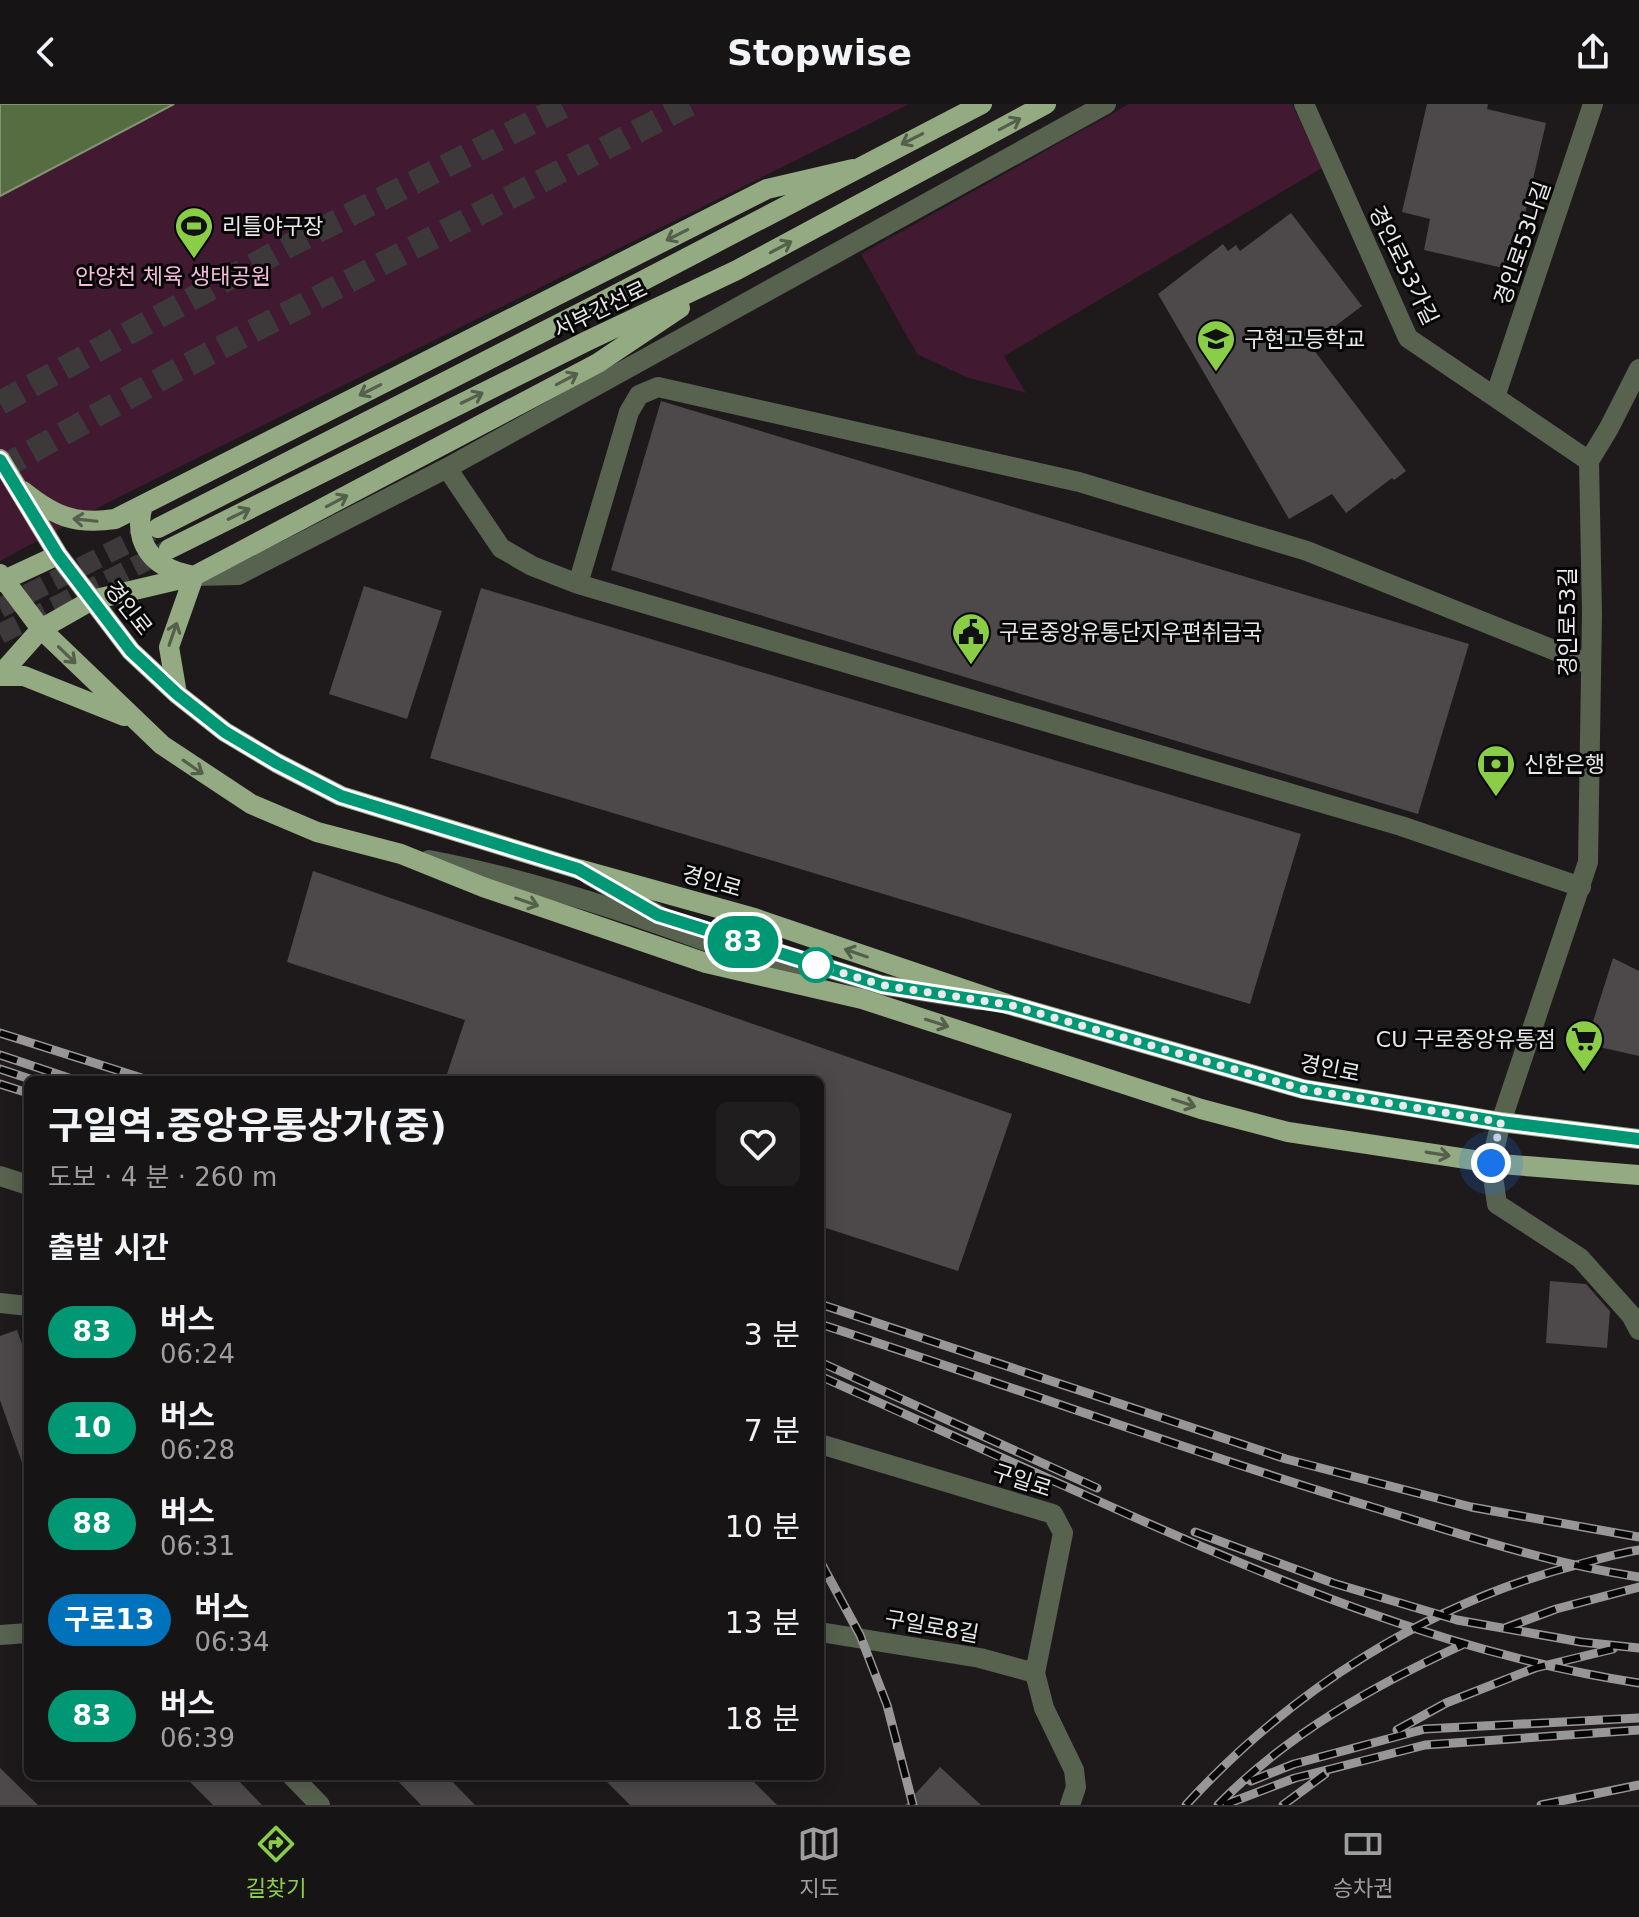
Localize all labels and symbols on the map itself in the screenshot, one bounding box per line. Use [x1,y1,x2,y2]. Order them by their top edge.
one-way arrow [997,115,1021,131]
one-way arrow [901,132,925,147]
street label: 경인로53나길 [1490,178,1555,308]
street label: 경인로53가길 [1364,202,1443,329]
sports icon: 리틀야구장 [173,205,215,260]
place label: 리틀야구장 [222,214,323,239]
one-way arrow [665,228,689,243]
one-way arrow [768,239,792,254]
park label: 안양천 체육 생태공원 [75,264,271,289]
street label: 서부간선로 [549,276,651,343]
school or university icon: 구현고등학교 [1195,318,1237,373]
place label: 구현고등학교 [1244,327,1365,352]
one-way arrow [555,371,579,387]
one-way arrow [358,383,382,399]
one-way arrow [459,390,483,406]
one-way arrow [325,492,349,508]
one-way arrow [226,506,250,521]
one-way arrow [72,512,99,527]
street label: 경인로53길 [1555,568,1580,676]
street label: 경인로 [100,577,157,640]
public building icon: 구로중앙유통단지우편취급국 [950,611,992,666]
place label: 구로중앙유통단지우편취급국 [999,620,1262,645]
one-way arrow [167,622,182,647]
one-way arrow [57,645,76,664]
bank icon: 신한은행 [1475,743,1517,798]
place label: 신한은행 [1524,752,1605,777]
one-way arrow [182,759,204,775]
street label: 경인로 [679,861,744,902]
one-way arrow [514,895,539,910]
line badge: 83 [707,916,779,968]
one-way arrow [844,944,869,959]
unlabelled marker [799,948,833,982]
one-way arrow [923,1016,949,1031]
supermarket icon: CU 구로중앙유통점 [1563,1018,1605,1073]
place label: CU 구로중앙유통점 [1376,1027,1556,1052]
street label: 경인로 [1298,1050,1362,1087]
one-way arrow [1171,1097,1196,1111]
your location [1471,1143,1511,1183]
one-way arrow [1425,1147,1451,1162]
street label: 구일로 [989,1459,1055,1502]
street label: 구일로8길 [883,1606,981,1647]

